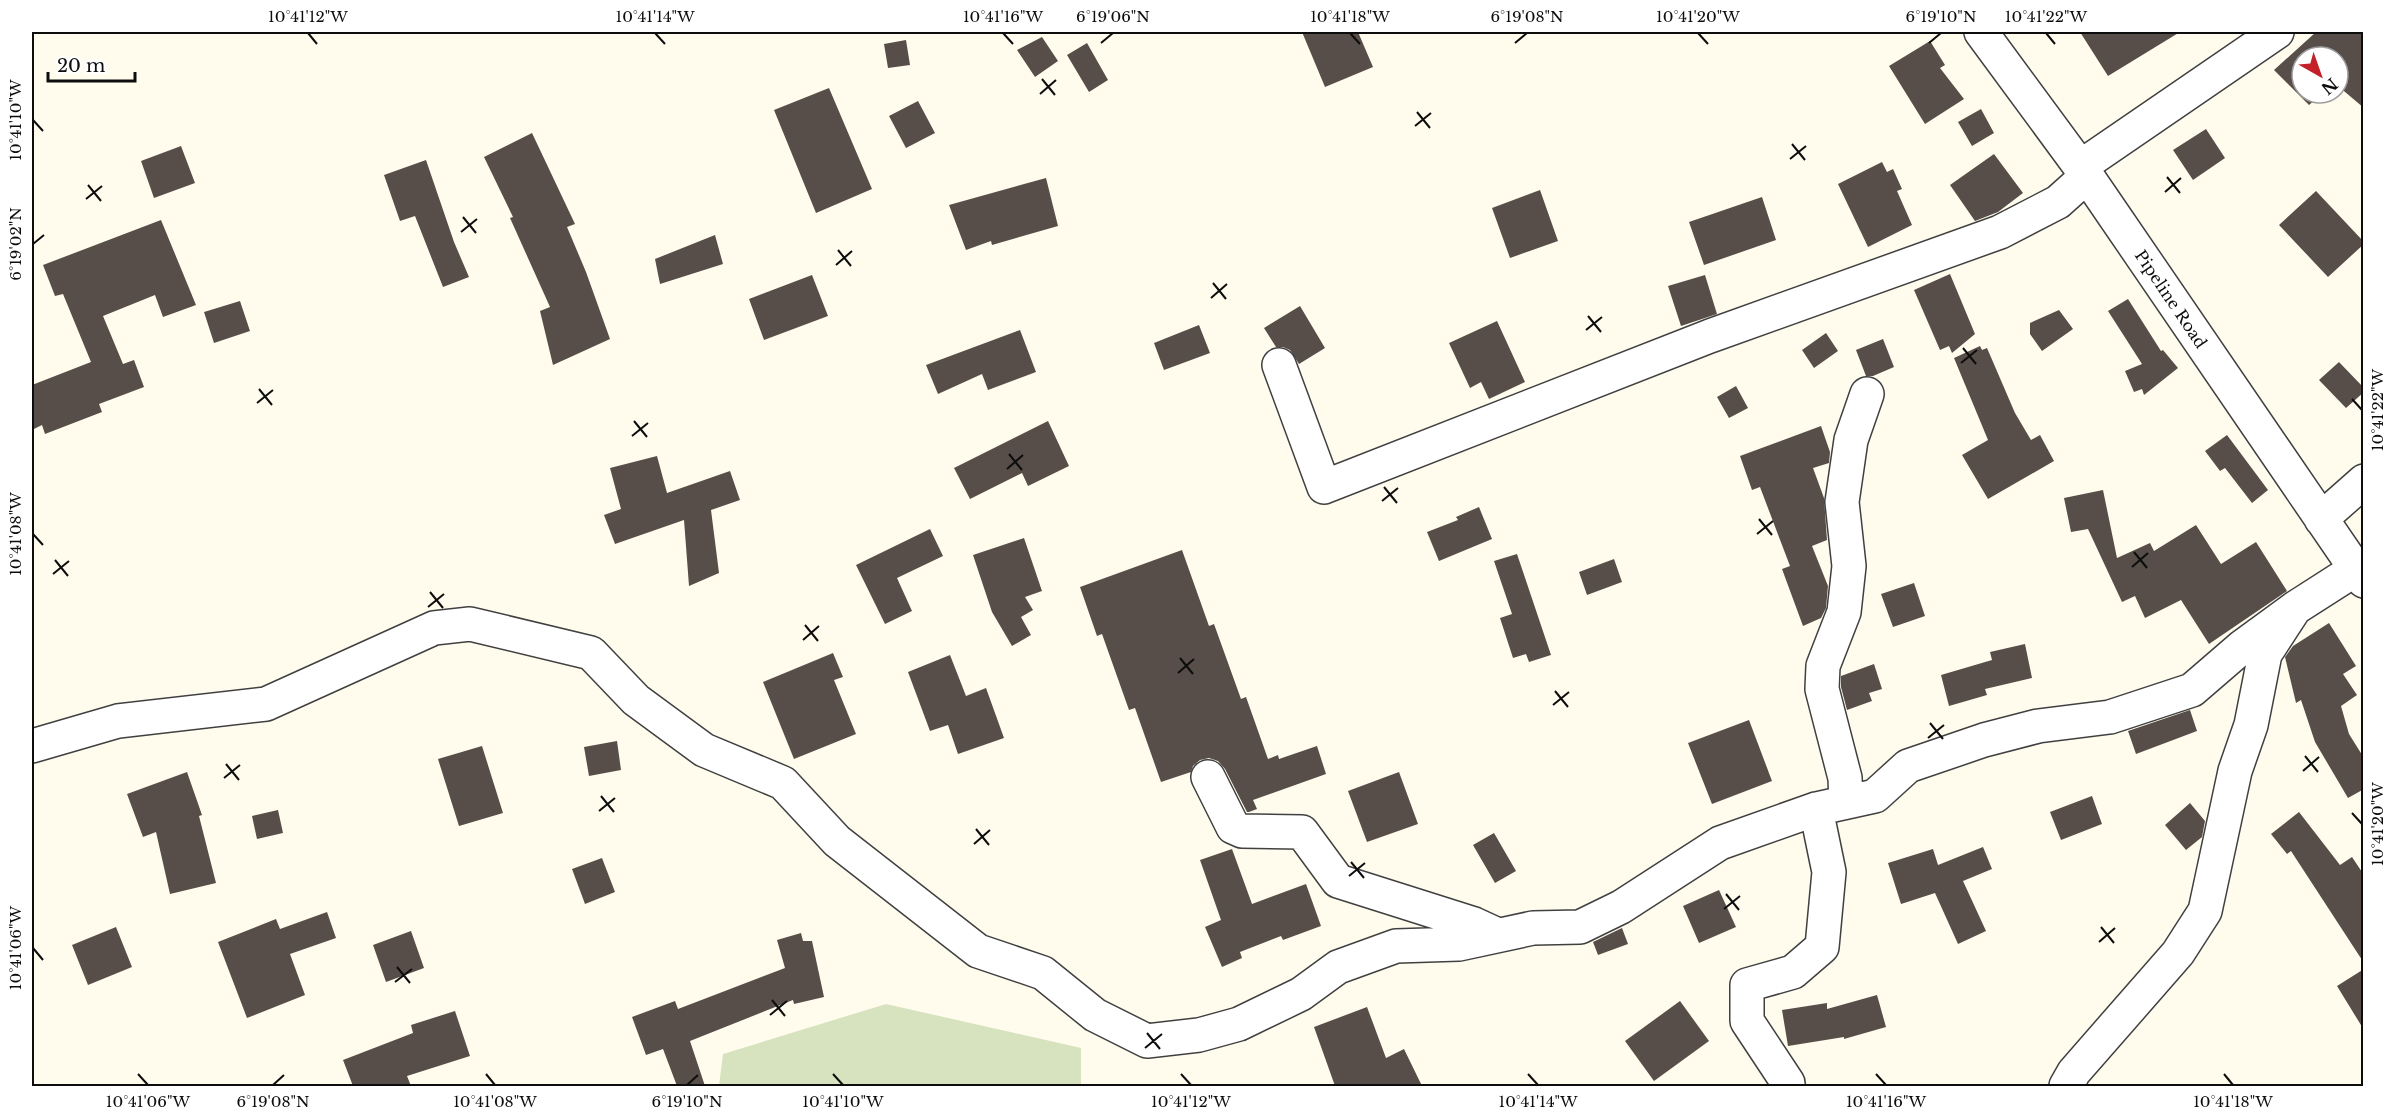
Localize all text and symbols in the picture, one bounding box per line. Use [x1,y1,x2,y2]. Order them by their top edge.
text: 10°41'12"W [268,7,348,26]
text: 10°41'14"W [615,7,695,26]
text: 10°41'16"W [963,7,1043,26]
text: 6°19'06"N [1076,7,1150,26]
text: 10°41'18"W [1310,7,1390,26]
text: 6°19'08"N [1490,7,1564,26]
text: 10°41'20"W [1656,7,1740,26]
text: 6°19'10"N [1906,7,1976,26]
text: 10°41'22"W [2005,7,2088,26]
scale bar [48,45,135,83]
north arrow [2290,45,2350,105]
text: 20 m [57,55,105,77]
text: N [2317,74,2342,99]
text: 10°41'10"W [6,79,25,161]
text: 6°19'02"N [6,207,25,281]
street label: Pipeline Road [2131,246,2211,352]
text: 10°41'22"W [2368,368,2387,451]
text: 10°41'08"W [6,492,25,576]
text: 10°41'20"W [2368,782,2387,866]
text: 10°41'06"W [6,906,25,990]
text: 10°41'06"W [106,1092,190,1111]
text: 6°19'08"N [236,1092,310,1111]
text: 10°41'08"W [453,1092,537,1111]
text: 6°19'10"N [652,1092,722,1111]
text: 10°41'10"W [802,1092,884,1111]
text: 10°41'12"W [1151,1092,1231,1111]
text: 10°41'14"W [1498,1092,1578,1111]
text: 10°41'16"W [1846,1092,1926,1111]
text: 10°41'18"W [2193,1092,2273,1111]

